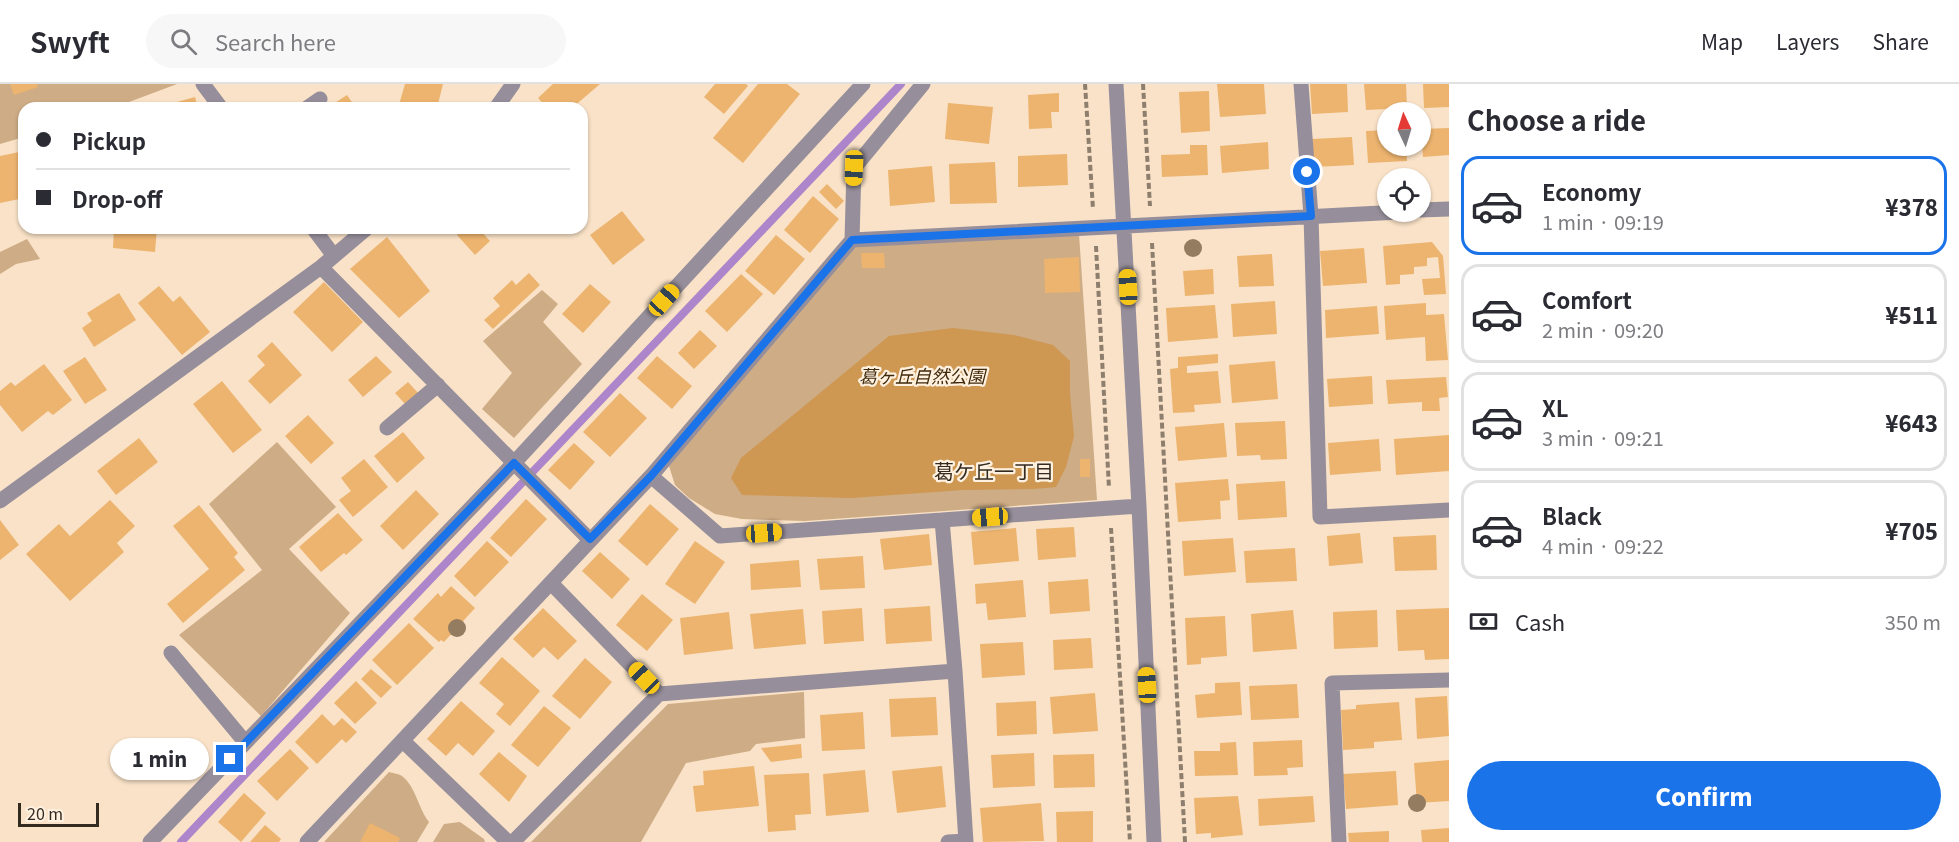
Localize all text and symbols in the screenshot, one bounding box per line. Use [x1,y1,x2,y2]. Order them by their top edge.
search box [146,14,566,68]
text: Swyft [30,21,110,61]
icon: search [167,25,200,58]
text: Search here [215,25,336,57]
text: Map [1701,26,1743,56]
text: Layers [1776,26,1839,56]
text: Share [1872,26,1929,56]
text: Choose a ride [1467,100,1646,139]
north arrow [1377,102,1431,156]
map controls [1377,102,1431,222]
text: Pickup [72,124,146,156]
car [844,150,864,186]
route start [1293,158,1320,185]
button: locate [1377,168,1431,222]
text: Economy [1542,175,1641,207]
icon: car [1470,179,1524,233]
text: Drop-off [72,182,162,214]
text: ¥378 [1885,190,1938,222]
text: 1 min · 09:19 [1542,207,1664,236]
car [1118,269,1138,305]
car [645,281,683,319]
text: Comfort [1542,283,1632,315]
icon: car [1470,287,1524,341]
text: ¥511 [1885,298,1938,330]
text: 2 min · 09:20 [1542,315,1664,344]
park label: 葛ヶ丘自然公園 [859,362,988,388]
text: XL [1542,391,1569,423]
icon: car [1470,395,1524,449]
text: ¥643 [1885,406,1938,438]
text: 3 min · 09:21 [1542,423,1664,452]
district label: 葛ケ丘一丁目 [934,456,1054,485]
text: Black [1542,499,1602,531]
icon: car [1470,503,1524,557]
car [971,507,1009,527]
text: ¥705 [1885,514,1938,546]
car [745,523,783,543]
text: 4 min · 09:22 [1542,531,1664,560]
icon: cash [1467,605,1500,638]
text: Cash [1515,605,1565,637]
text: 350 m [1885,607,1941,636]
car [625,659,663,697]
car [1137,667,1157,703]
callout: 1 min [110,738,209,780]
text: 1 min [132,744,187,773]
route end [216,745,243,772]
button: Confirm [1467,761,1941,830]
scale bar [18,800,99,828]
text: 20 m [27,801,63,825]

